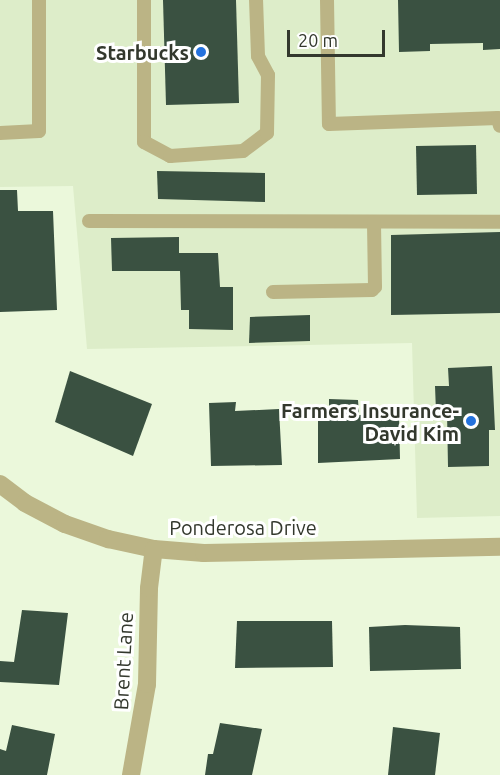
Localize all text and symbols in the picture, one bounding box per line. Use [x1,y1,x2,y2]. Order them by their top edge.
scale bar [290,18,388,56]
text: 20 m [298,30,338,50]
place label: Starbucks [96,40,189,64]
marker: Starbucks [194,45,208,59]
place label: Farmers Insurance- David Kim [281,398,459,445]
marker: Farmers Insurance- David Kim [464,414,478,428]
street label: Ponderosa Drive [169,515,317,539]
street label: Brent Lane [108,611,138,711]

